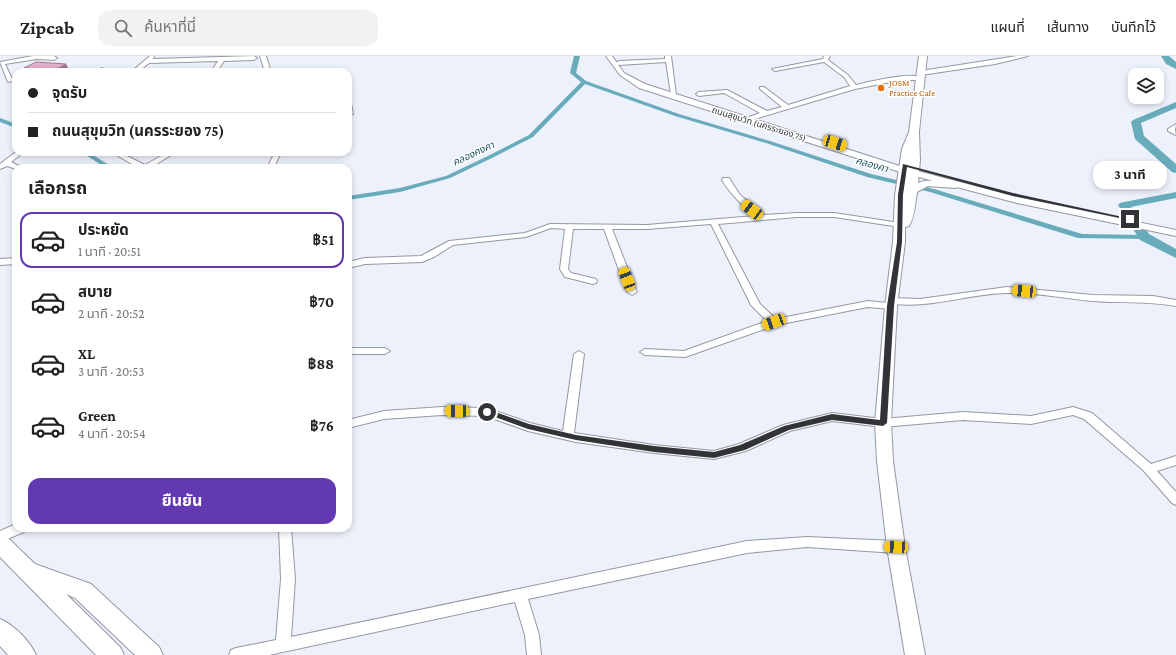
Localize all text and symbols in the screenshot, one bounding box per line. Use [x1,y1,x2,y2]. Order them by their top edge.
search box [98,10,378,46]
text: Zipcab [20,17,74,38]
icon: search [112,17,134,39]
text: ค้นหาที่นี่ [144,19,196,35]
text: แผนที่ [991,19,1025,35]
text: เส้นทาง [1047,19,1089,35]
text: บันทึกไว้ [1111,19,1156,35]
map controls [1128,68,1164,104]
button: layers [1128,68,1164,104]
place label: JOSM Practice Cafe [888,78,935,98]
marker: JOSM Practice Cafe [876,83,886,93]
text: จุดรับ [52,85,87,101]
street label: ถนนสุขุมวิท (นครระยอง 75) [710,105,807,144]
text: ถนนสุขุมวิท (นครระยอง 75) [52,123,224,139]
car [822,134,848,152]
water label: คลองคงคา [451,139,497,168]
water label: คลองคา [854,155,890,175]
callout: 3 นาที [1093,161,1167,189]
text: 3 นาที [1114,167,1146,182]
text: เลือกรถ [28,178,87,198]
car [739,198,765,222]
route end [1121,210,1139,228]
icon: car [30,222,66,258]
text: ประหยัด [78,222,129,238]
text: ฿51 [312,232,334,248]
text: 1 นาที · 20:51 [78,244,141,259]
car [617,266,637,292]
icon: car [30,284,66,320]
text: สบาย [78,284,112,300]
car [1012,284,1036,298]
text: ฿70 [309,294,334,310]
text: 2 นาที · 20:52 [78,306,144,321]
car [761,312,787,332]
icon: car [30,346,66,382]
text: XL [78,346,95,362]
text: ฿88 [308,356,334,372]
text: 3 นาที · 20:53 [78,364,144,379]
route start [478,403,496,421]
car [445,405,469,417]
icon: car [30,408,66,444]
text: Green [78,408,116,424]
text: ฿76 [310,418,334,434]
text: 4 นาที · 20:54 [78,426,146,441]
button: ยืนยัน [28,478,336,524]
car [884,540,908,554]

